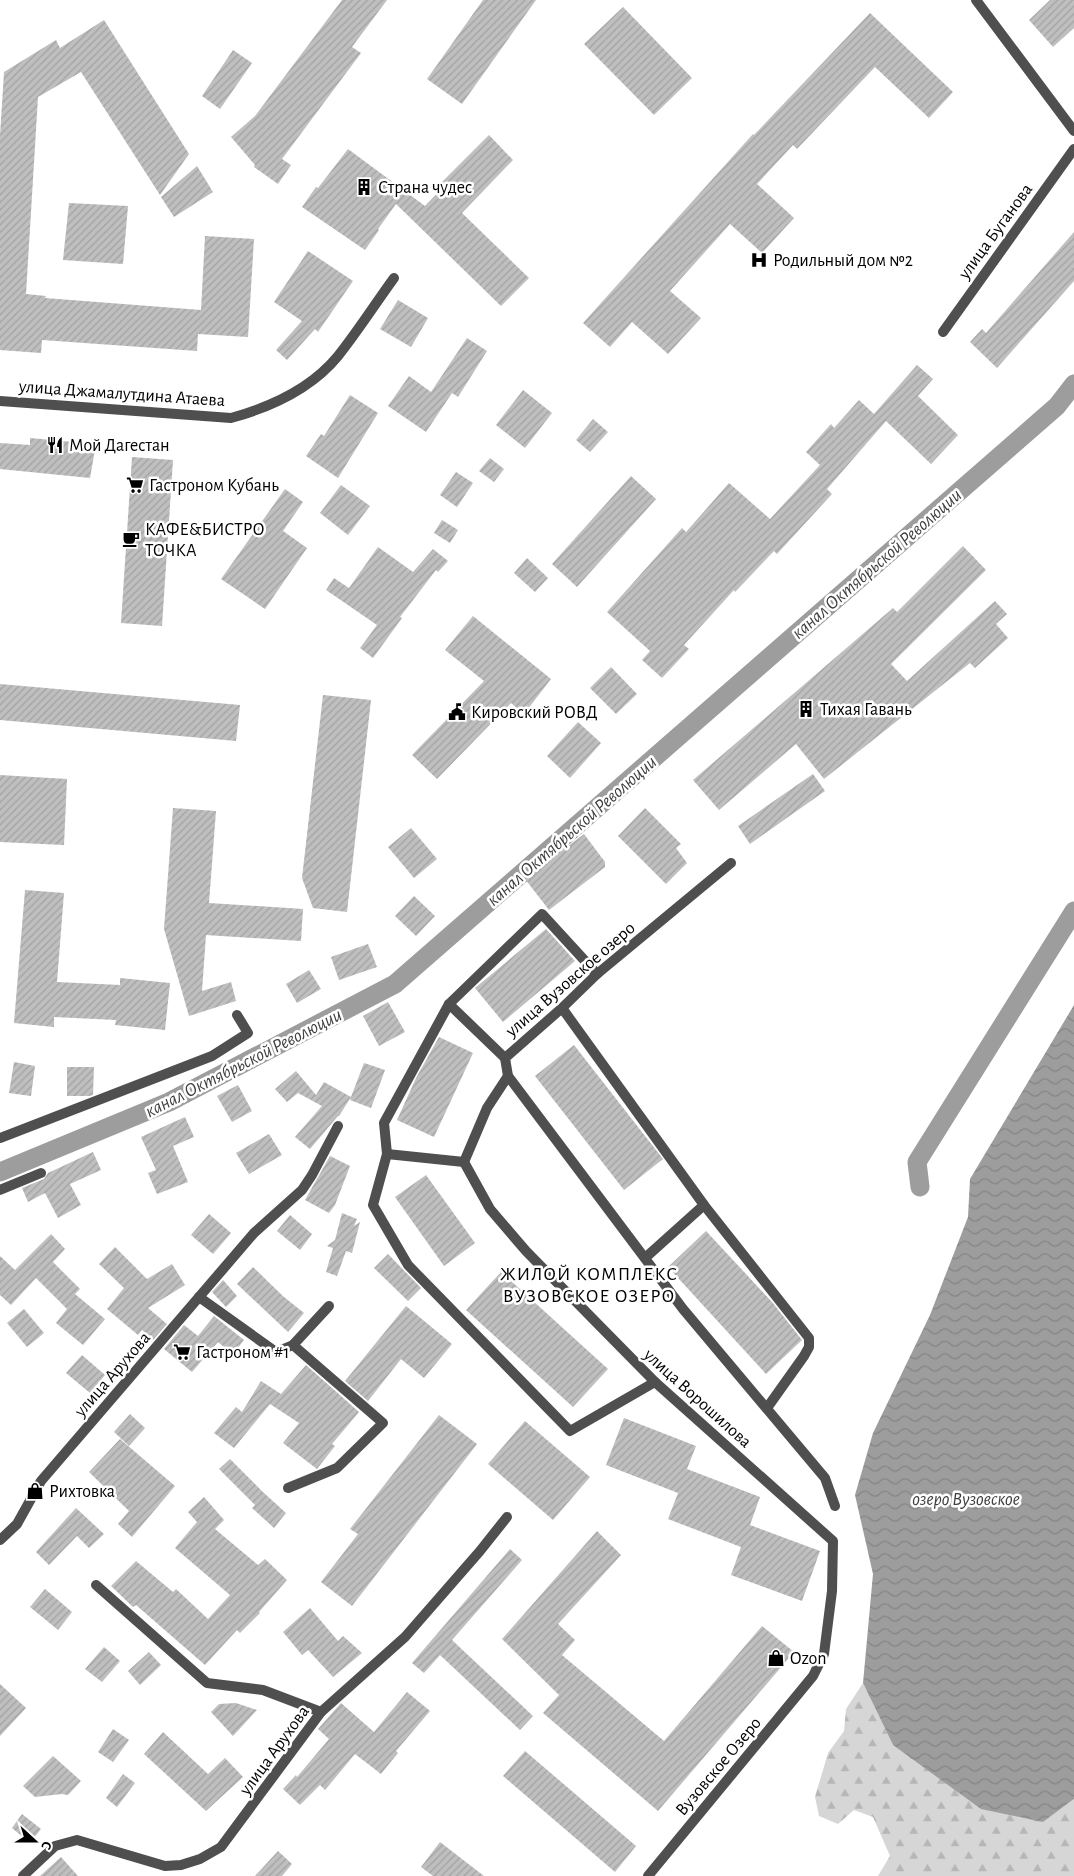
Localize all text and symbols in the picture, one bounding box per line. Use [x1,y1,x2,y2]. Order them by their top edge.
building icon: Страна чудес [354,177,374,197]
place label: Страна чудес [378,179,472,197]
street label: улица Буганова [955,181,1036,283]
hospital icon: Родильный дом №2 [749,250,769,270]
place label: Родильный дом №2 [773,252,913,270]
street label: улица Джамалутдина Атаева [17,378,226,410]
restaurant icon: Мой Дагестан [45,435,65,455]
place label: Мой Дагестан [69,437,170,455]
supermarket icon: Гастроном Кубань [125,475,145,495]
place label: Гастроном Кубань [149,476,279,495]
water label: канал Октябрьской Революции [789,486,965,643]
place label: КАФЕ&БИСТРО ТОЧКА [145,521,265,560]
cafe icon: КАФЕ&БИСТРО ТОЧКА [121,529,141,549]
building icon: Тихая Гавань [796,699,816,719]
place label: Тихая Гавань [820,701,912,719]
public building icon: Кировский РОВД [447,702,467,722]
place label: Кировский РОВД [471,704,598,722]
water label: канал Октябрьской Революции [484,753,660,910]
street label: улица Вузовское озеро [502,919,639,1041]
water label: канал Октябрьской Революции [142,1005,345,1121]
district label: ЖИЛОЙ КОМПЛЕКС ВУЗОВСКОЕ ОЗЕРО [500,1264,678,1306]
street label: улица Арухова [71,1329,154,1421]
supermarket icon: Гастроном #1 [172,1342,192,1362]
place label: Гастроном #1 [196,1344,290,1362]
street label: улица Ворошилова [639,1345,755,1452]
shop icon: Рихтовка [25,1481,45,1501]
place label: Рихтовка [49,1483,115,1501]
water label: озеро Вузовское [912,1490,1020,1509]
shop icon: Ozon [766,1648,786,1668]
place label: Ozon [790,1650,827,1668]
street label: улица Арухова [236,1703,313,1799]
street label: Вузовское Озеро [673,1714,765,1819]
north arrow [10,1816,60,1866]
text: С [38,1839,54,1852]

